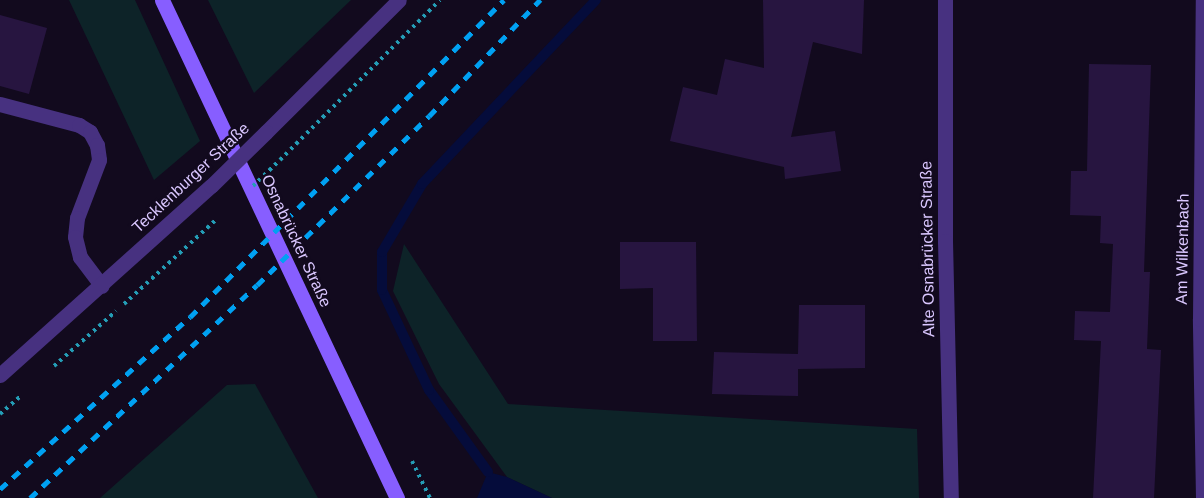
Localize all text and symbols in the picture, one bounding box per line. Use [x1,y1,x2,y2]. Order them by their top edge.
street label: Tecklenburger Straße [129,119,253,237]
street label: Alte Osnabrücker Straße [917,161,939,337]
street label: Osnabrücker Straße [257,172,335,310]
street label: Am Wilkenbach [1172,193,1194,305]

